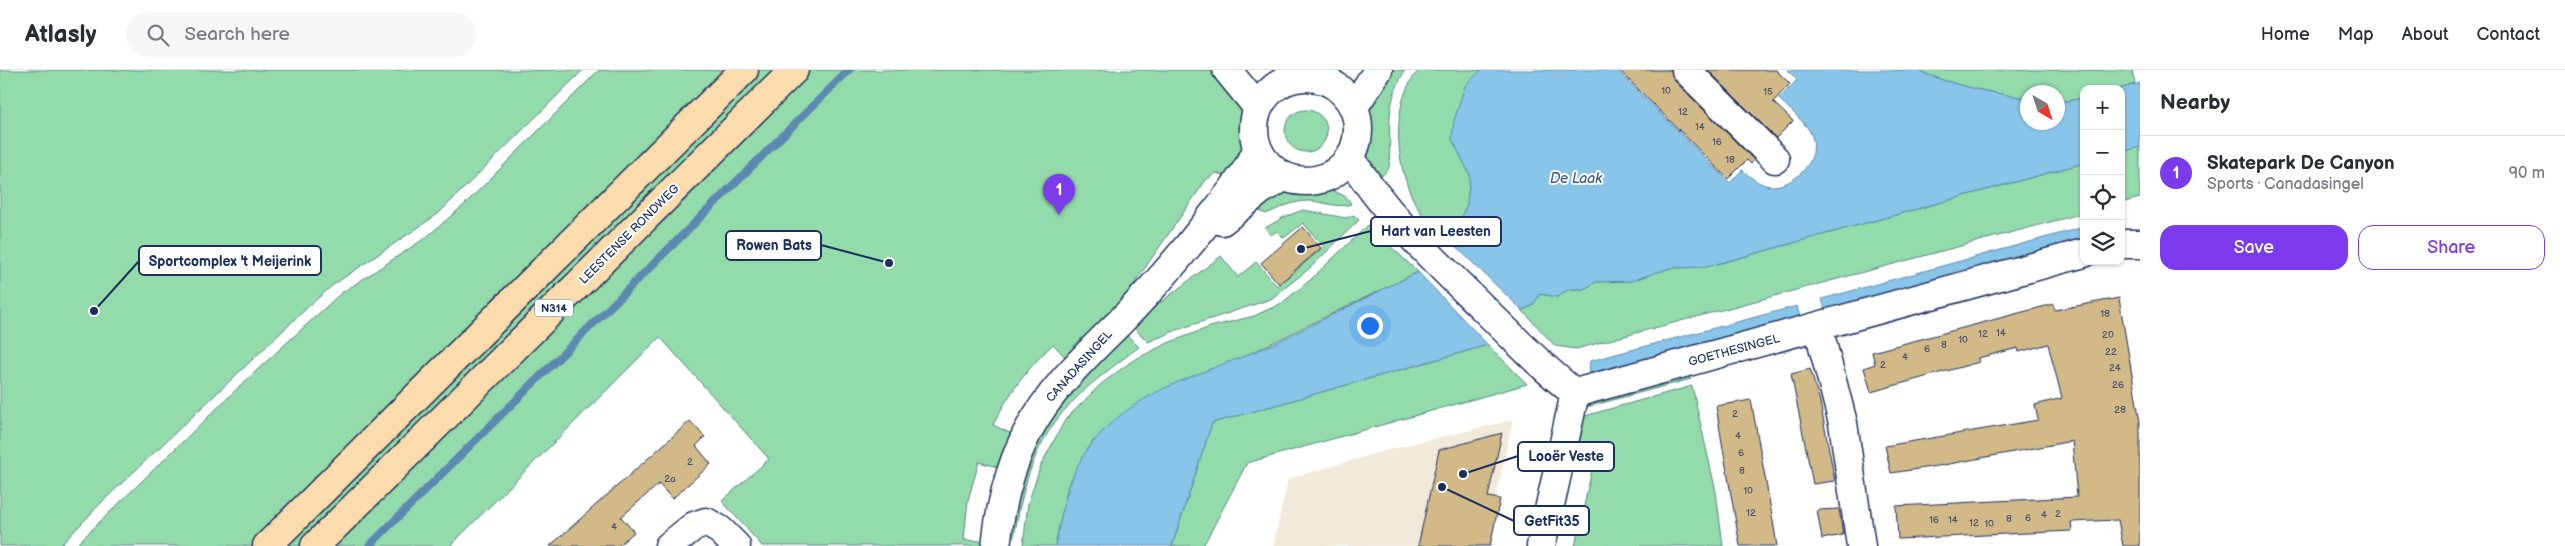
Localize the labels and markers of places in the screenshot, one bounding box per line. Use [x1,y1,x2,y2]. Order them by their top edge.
pin: 1 [1043,174,1075,215]
callout: Hart van Leesten [1371,217,1501,246]
callout: Rowen Bats [726,231,821,260]
callout: Sportcomplex 't Meijerink [139,246,321,275]
callout: Looër Veste [1518,442,1614,471]
callout: GetFit35 [1514,506,1589,535]

